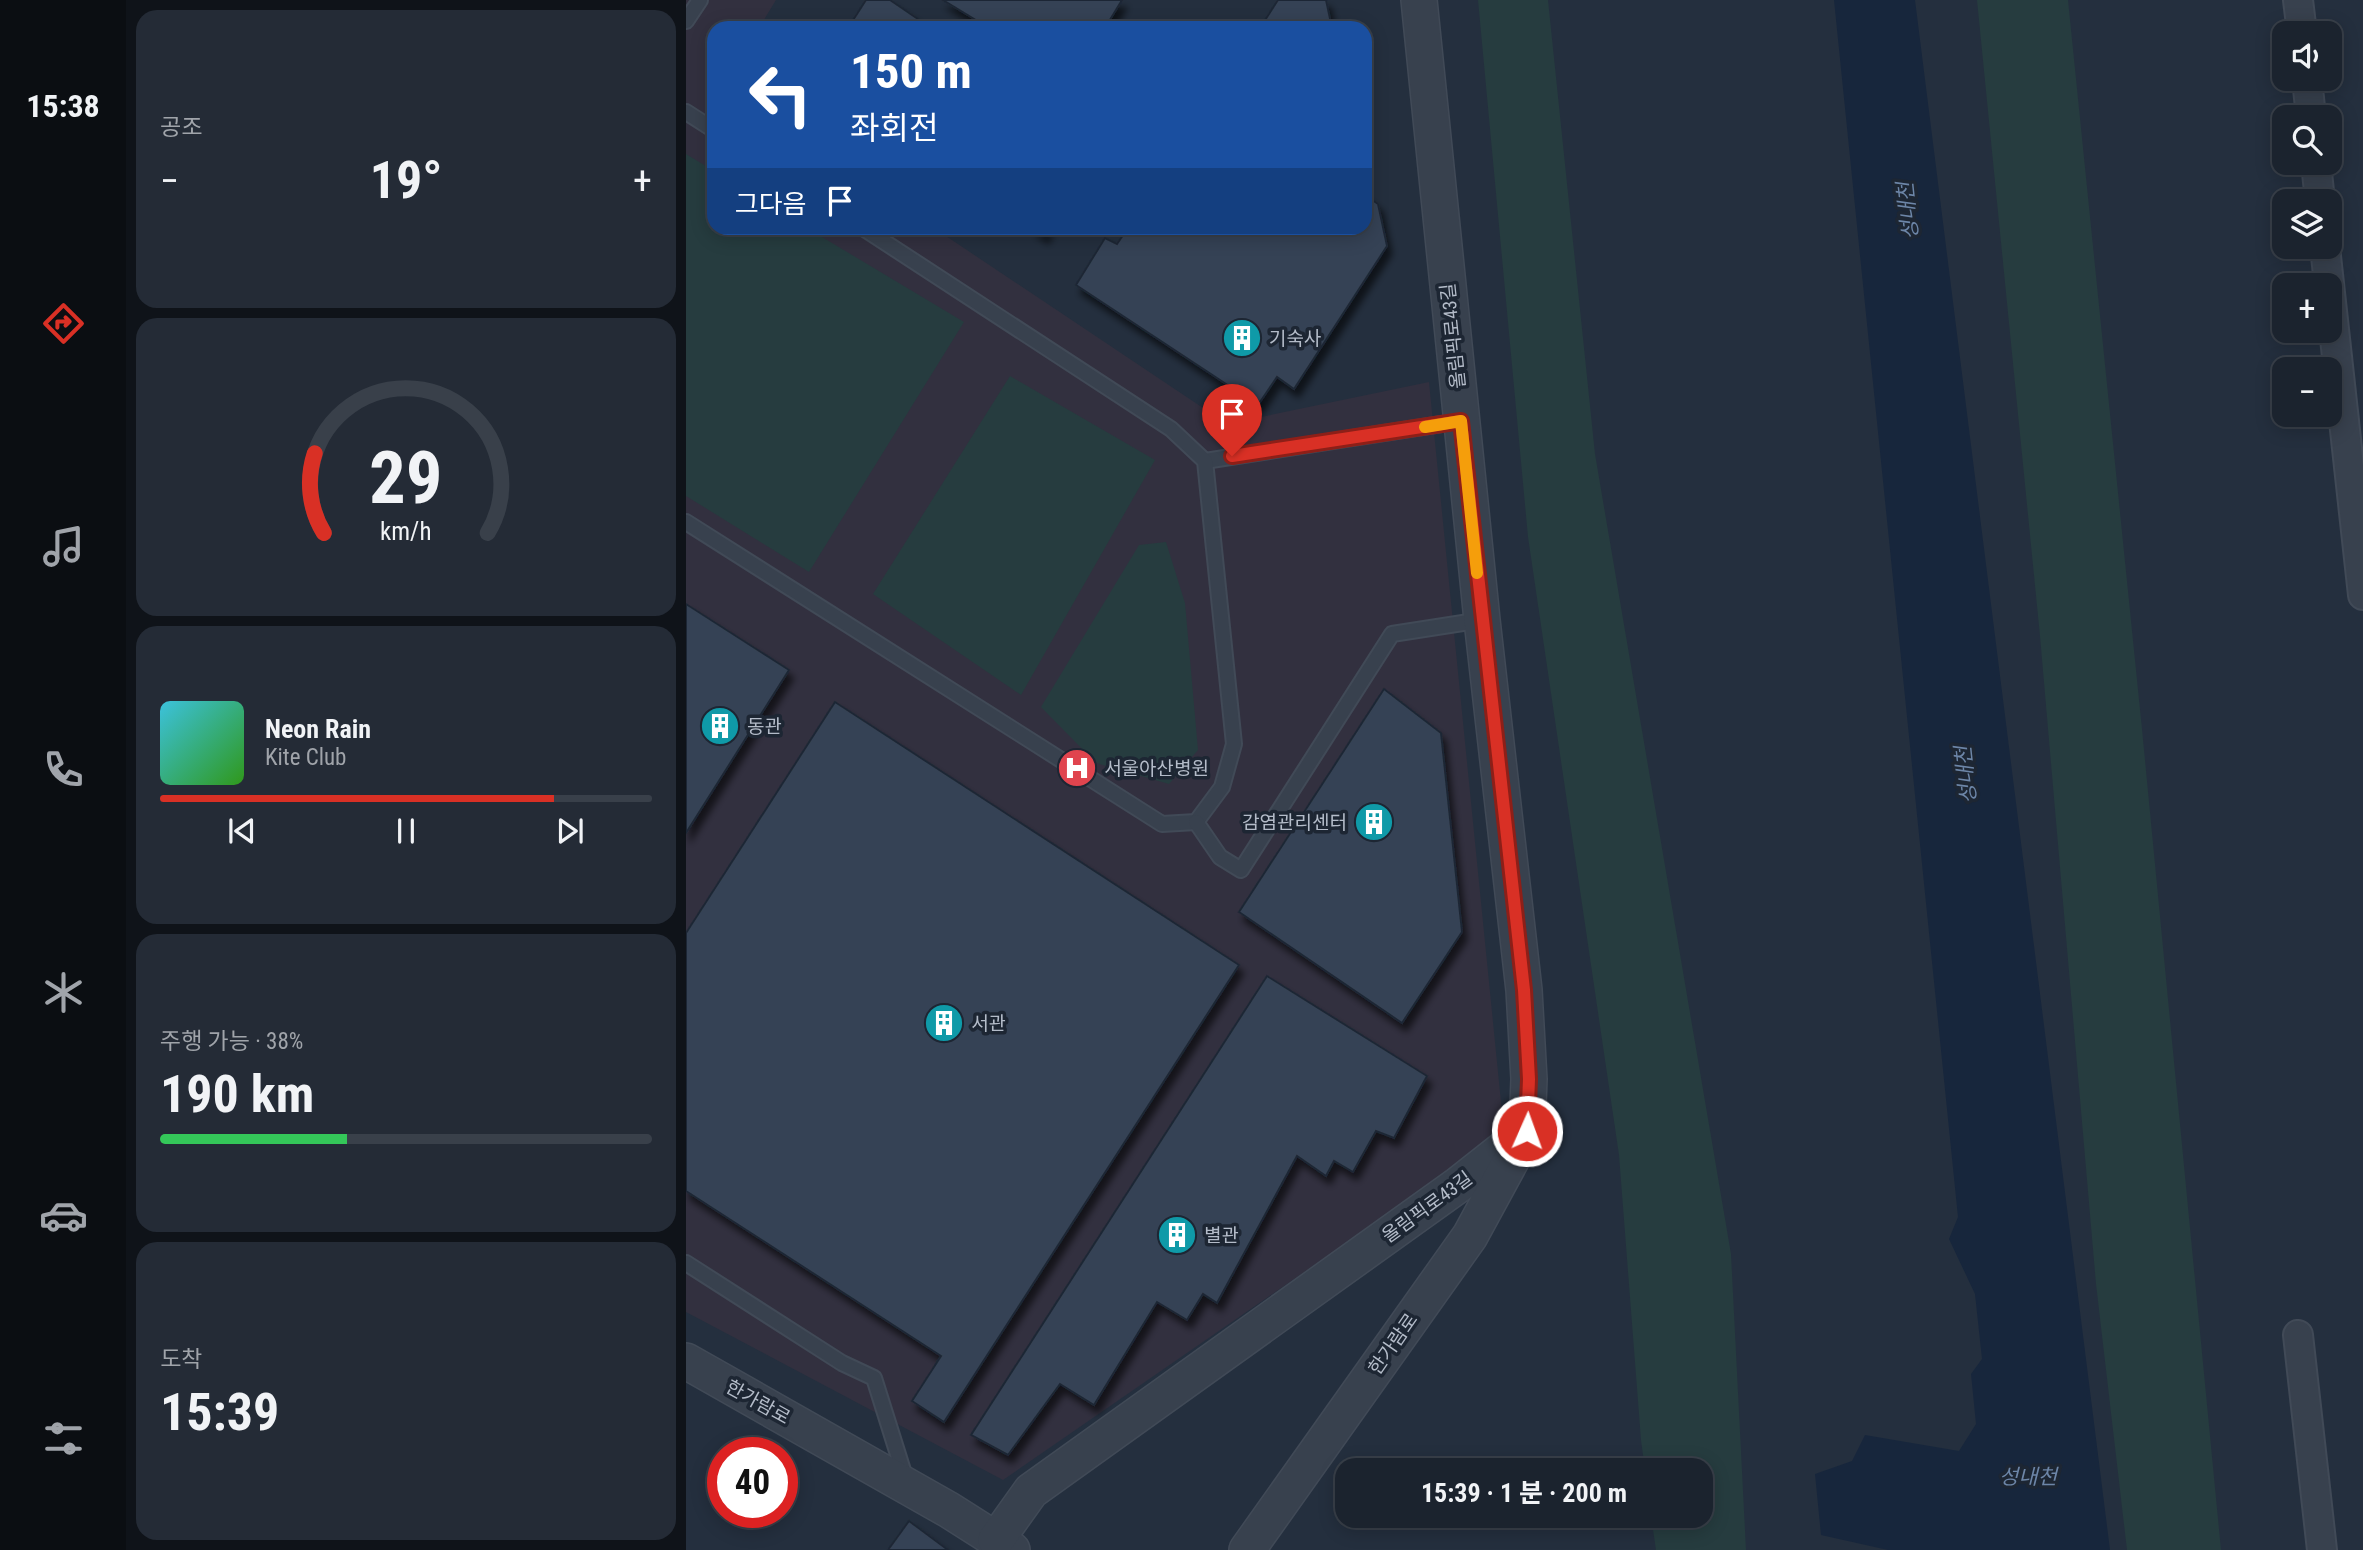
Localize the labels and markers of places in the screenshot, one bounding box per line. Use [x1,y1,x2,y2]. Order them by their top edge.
building icon: 기숙사 [1221,317,1263,359]
place label: 기숙사 [1269,327,1321,350]
pin [1202,384,1262,456]
building icon: 동관 [699,705,741,747]
place label: 동관 [747,715,782,738]
hospital icon: 서울아산병원 [1056,747,1098,789]
place label: 서울아산병원 [1104,757,1209,780]
building icon: 감염관리센터 [1353,801,1395,843]
place label: 감염관리센터 [1242,811,1347,834]
building icon: 서관 [923,1002,965,1044]
place label: 서관 [971,1012,1006,1035]
building icon: 별관 [1156,1214,1198,1256]
place label: 별관 [1204,1224,1239,1247]

